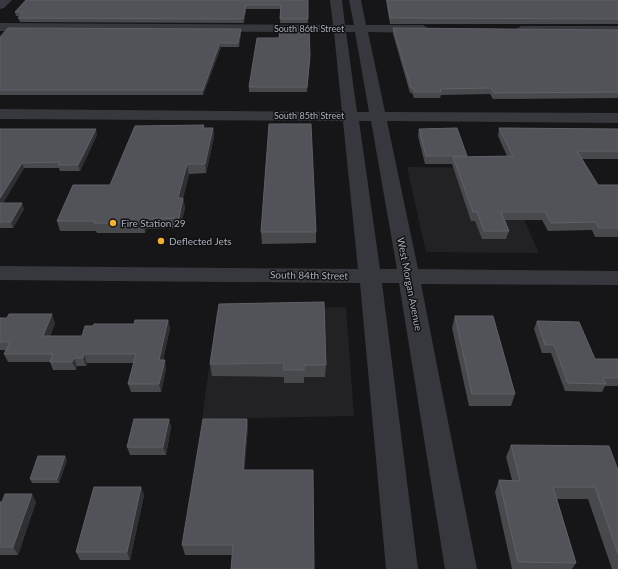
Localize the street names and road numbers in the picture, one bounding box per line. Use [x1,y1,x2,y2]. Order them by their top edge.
street label: South 86th Street [274,23,345,34]
street label: South 85th Street [274,110,345,121]
street label: West Morgan Avenue [395,236,425,332]
street label: South 84th Street [270,268,349,282]

